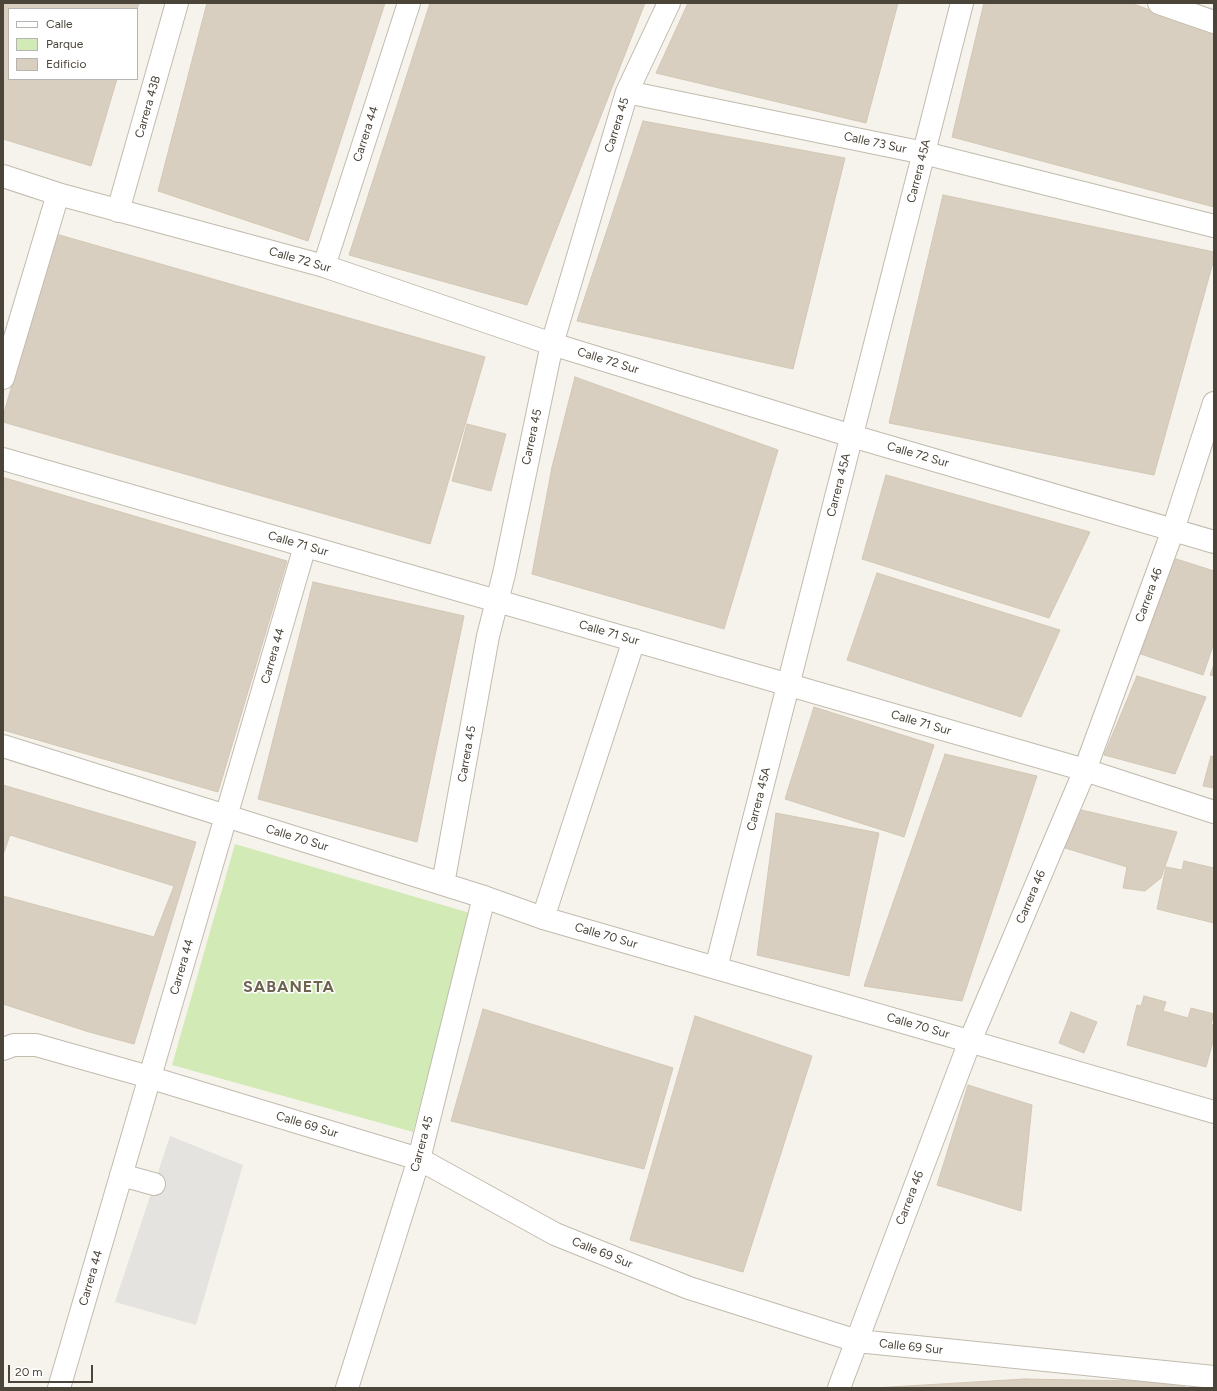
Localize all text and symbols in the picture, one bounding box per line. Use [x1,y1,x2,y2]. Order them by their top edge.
legend [8,8,138,80]
text: Calle [46,17,73,31]
text: Parque [46,37,83,51]
text: Edificio [46,57,86,71]
street label: Carrera 43B [132,74,164,140]
street label: Carrera 45 [602,96,632,154]
street label: Carrera 44 [350,104,382,164]
street label: Calle 73 Sur [842,129,908,157]
street label: Carrera 45A [904,138,934,204]
street label: Calle 72 Sur [267,244,333,276]
street label: Calle 72 Sur [575,345,641,377]
street label: Carrera 45 [519,408,545,466]
street label: Calle 72 Sur [885,439,951,471]
street label: Carrera 45A [824,452,854,518]
street label: Calle 71 Sur [266,529,330,559]
street label: Carrera 46 [1133,566,1165,624]
street label: Calle 71 Sur [577,618,641,648]
street label: Carrera 44 [258,626,288,686]
street label: Calle 71 Sur [889,708,953,738]
street label: Carrera 45 [455,725,479,783]
street label: Carrera 45A [744,766,774,832]
street label: Calle 70 Sur [264,822,330,854]
street label: Carrera 46 [1013,868,1049,926]
street label: Calle 70 Sur [573,920,639,952]
street label: Carrera 44 [167,937,197,997]
district label: SABANETA [243,977,335,997]
street label: Calle 70 Sur [885,1010,951,1042]
street label: Calle 69 Sur [274,1109,340,1141]
street label: Carrera 45 [408,1115,436,1173]
street label: Carrera 46 [893,1169,927,1227]
street label: Calle 69 Sur [570,1234,634,1272]
street label: Carrera 44 [76,1248,106,1308]
street label: Calle 69 Sur [878,1336,944,1358]
scale bar [10,1357,95,1383]
text: 20 m [15,1365,43,1379]

